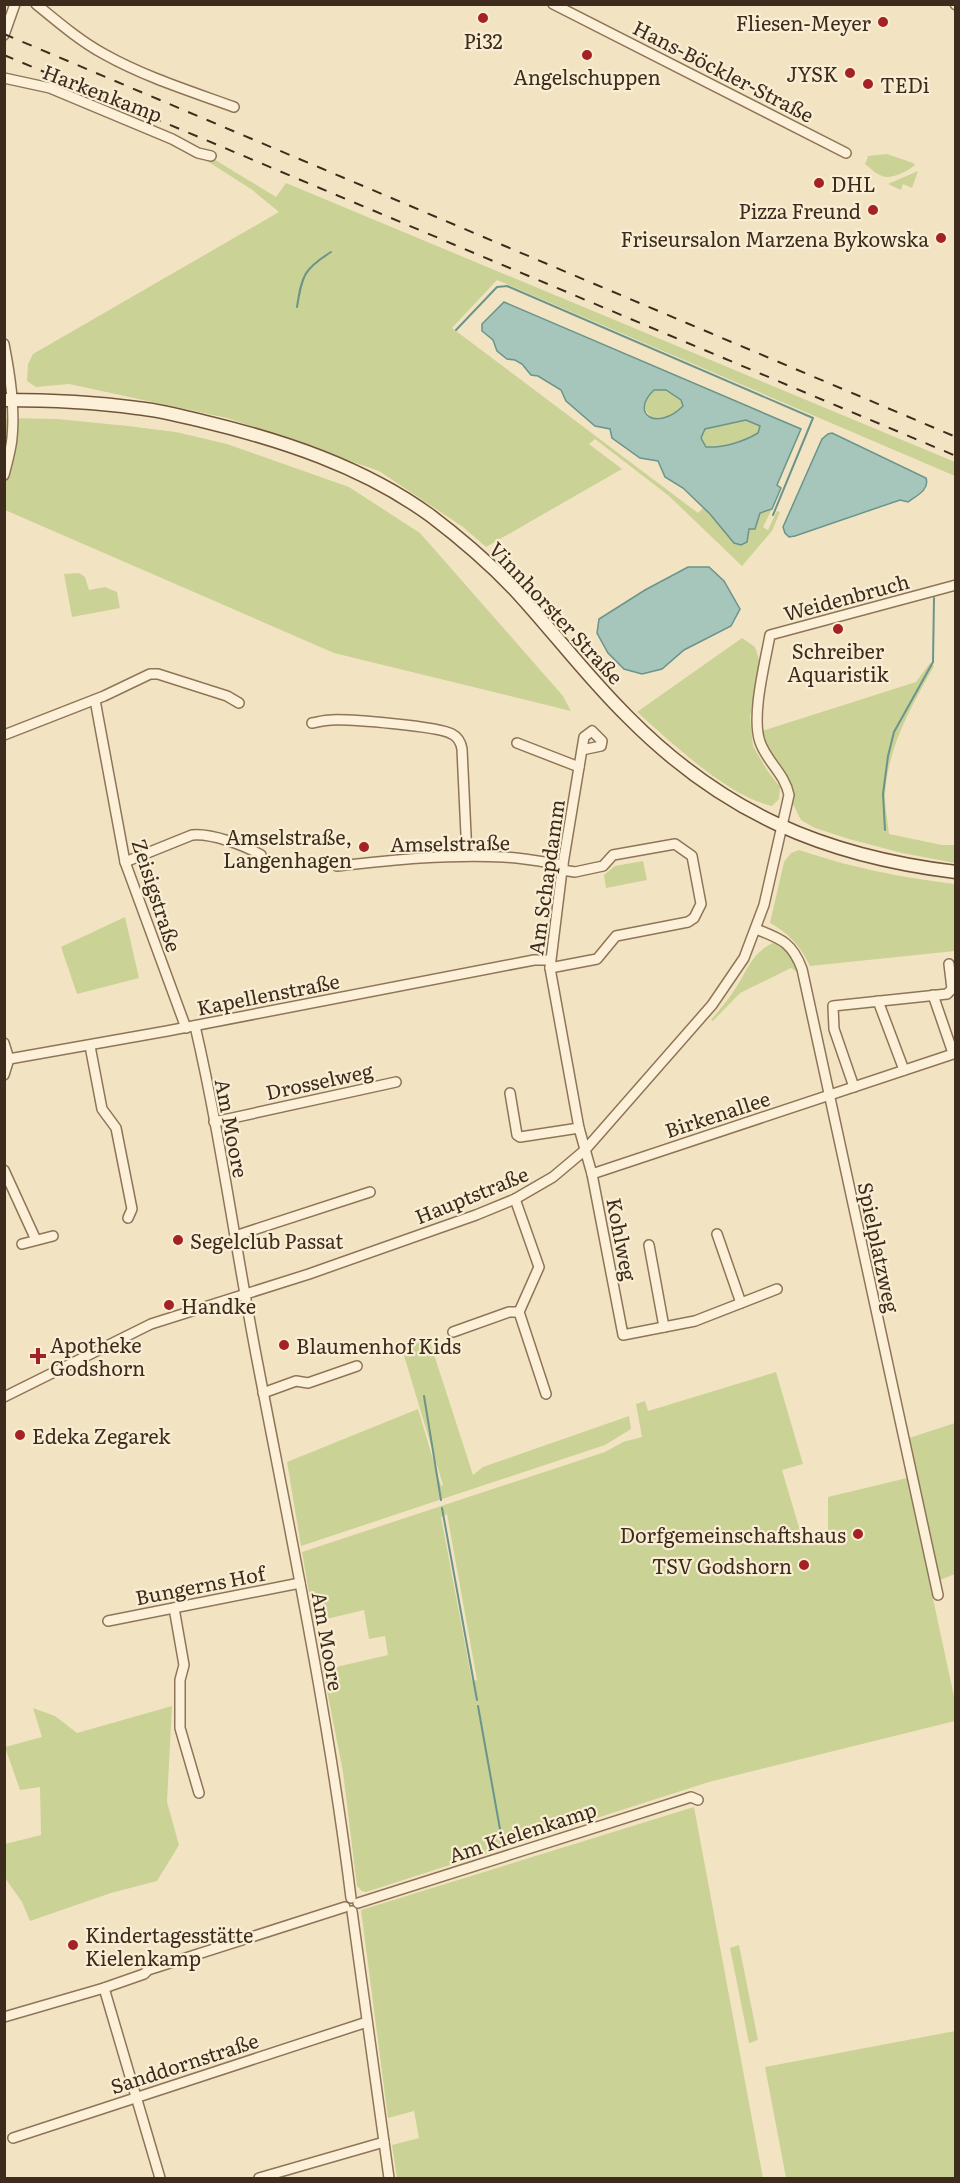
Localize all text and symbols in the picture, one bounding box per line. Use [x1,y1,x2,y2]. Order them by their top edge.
place label: Fliesen-Meyer [736,7,872,37]
marker: Pi32 [476,11,490,25]
street label: Hans-Böckler-Straße [628,11,820,129]
marker: Fliesen-Meyer [876,15,890,29]
place label: Pi32 [463,25,503,55]
marker: Angelschuppen [580,48,594,62]
street label: Harkenkamp [39,55,167,129]
place label: JYSK [786,58,838,88]
place label: Angelschuppen [513,61,661,91]
marker: JYSK [843,66,857,80]
place label: TEDi [880,69,930,99]
marker: TEDi [861,77,875,91]
place label: DHL [831,168,876,198]
marker: DHL [812,176,826,190]
place label: Pizza Freund [739,195,861,225]
marker: Pizza Freund [866,203,880,217]
place label: Friseursalon Marzena Bykowska [621,223,929,253]
marker: Friseursalon Marzena Bykowska [934,231,948,245]
street label: Vinnhorster Straße [483,534,631,690]
street label: Weidenbruch [780,565,912,627]
marker: Schreiber Aquaristik [831,622,845,636]
place label: Schreiber Aquaristik [787,635,890,688]
street label: Am Schapdamm [519,797,571,957]
place label: Amselstraße, Langenhagen [223,821,352,874]
street label: Amselstraße [390,826,510,858]
street label: Zeisigstraße [126,835,190,955]
marker: Amselstraße, Langenhagen [357,840,371,854]
street label: Kapellenstraße [194,964,342,1022]
street label: Drosselweg [263,1054,376,1106]
street label: Am Moore [209,1076,257,1180]
street label: Birkenallee [661,1082,773,1144]
street label: Hauptstraße [410,1158,532,1230]
street label: Spielplatzweg [852,1179,909,1316]
street label: Kohlweg [600,1195,646,1284]
place label: Segelclub Passat [190,1225,343,1255]
marker: Segelclub Passat [171,1233,185,1247]
place label: Handke [181,1290,256,1320]
marker: Handke [162,1298,176,1312]
place label: Apotheke Godshorn [50,1329,145,1382]
place label: Blaumenhof Kids [296,1330,461,1360]
marker: Blaumenhof Kids [277,1338,291,1352]
marker: Apotheke Godshorn [31,1349,45,1363]
place label: Edeka Zegarek [32,1420,171,1450]
marker: Edeka Zegarek [13,1428,27,1442]
place label: Dorfgemeinschaftshaus [620,1519,846,1549]
marker: Dorfgemeinschaftshaus [851,1527,865,1541]
place label: TSV Godshorn [652,1550,792,1580]
street label: Bungerns Hof [133,1556,270,1611]
marker: TSV Godshorn [797,1558,811,1572]
street label: Am Moore [306,1589,352,1693]
street label: Am Kielenkamp [444,1793,600,1869]
place label: Kindertagesstätte Kielenkamp [85,1919,253,1972]
marker: Kindertagesstätte Kielenkamp [66,1938,80,1952]
street label: Sanddornstraße [106,2024,262,2100]

